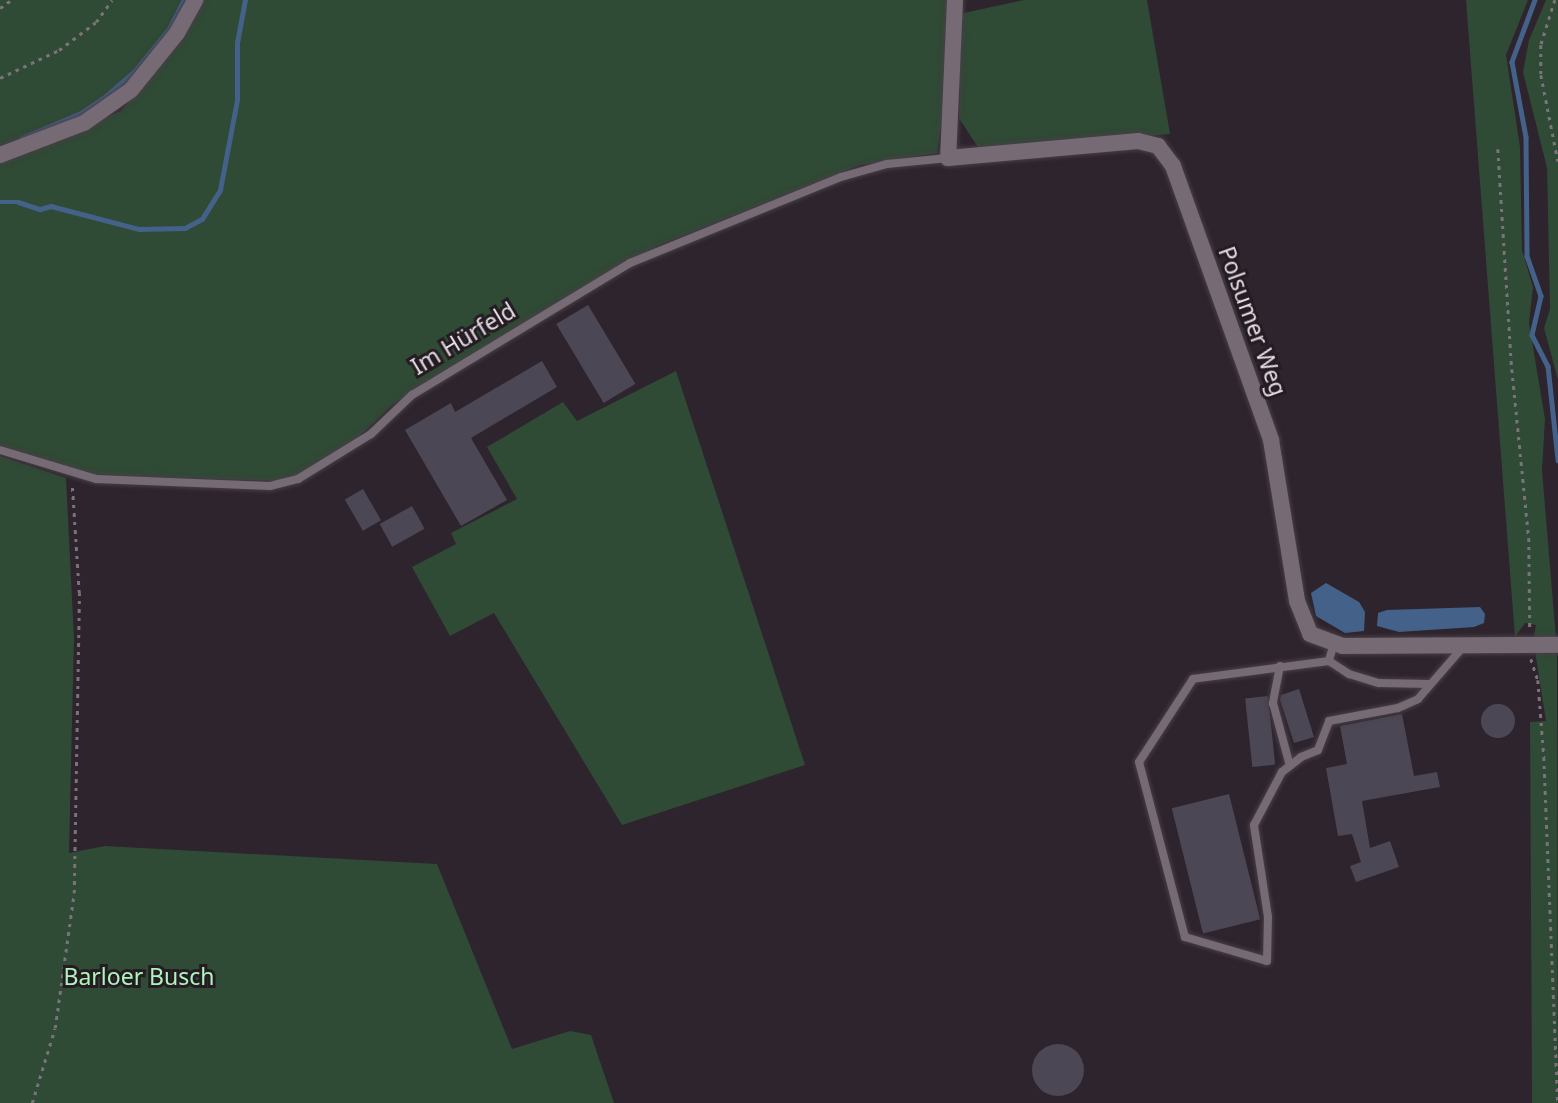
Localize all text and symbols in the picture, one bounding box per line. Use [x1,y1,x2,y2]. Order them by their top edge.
street label: Polsumer Weg [1213,243,1293,399]
street label: Im Hürfeld [406,296,520,380]
park label: Barloer Busch [63,962,215,990]

